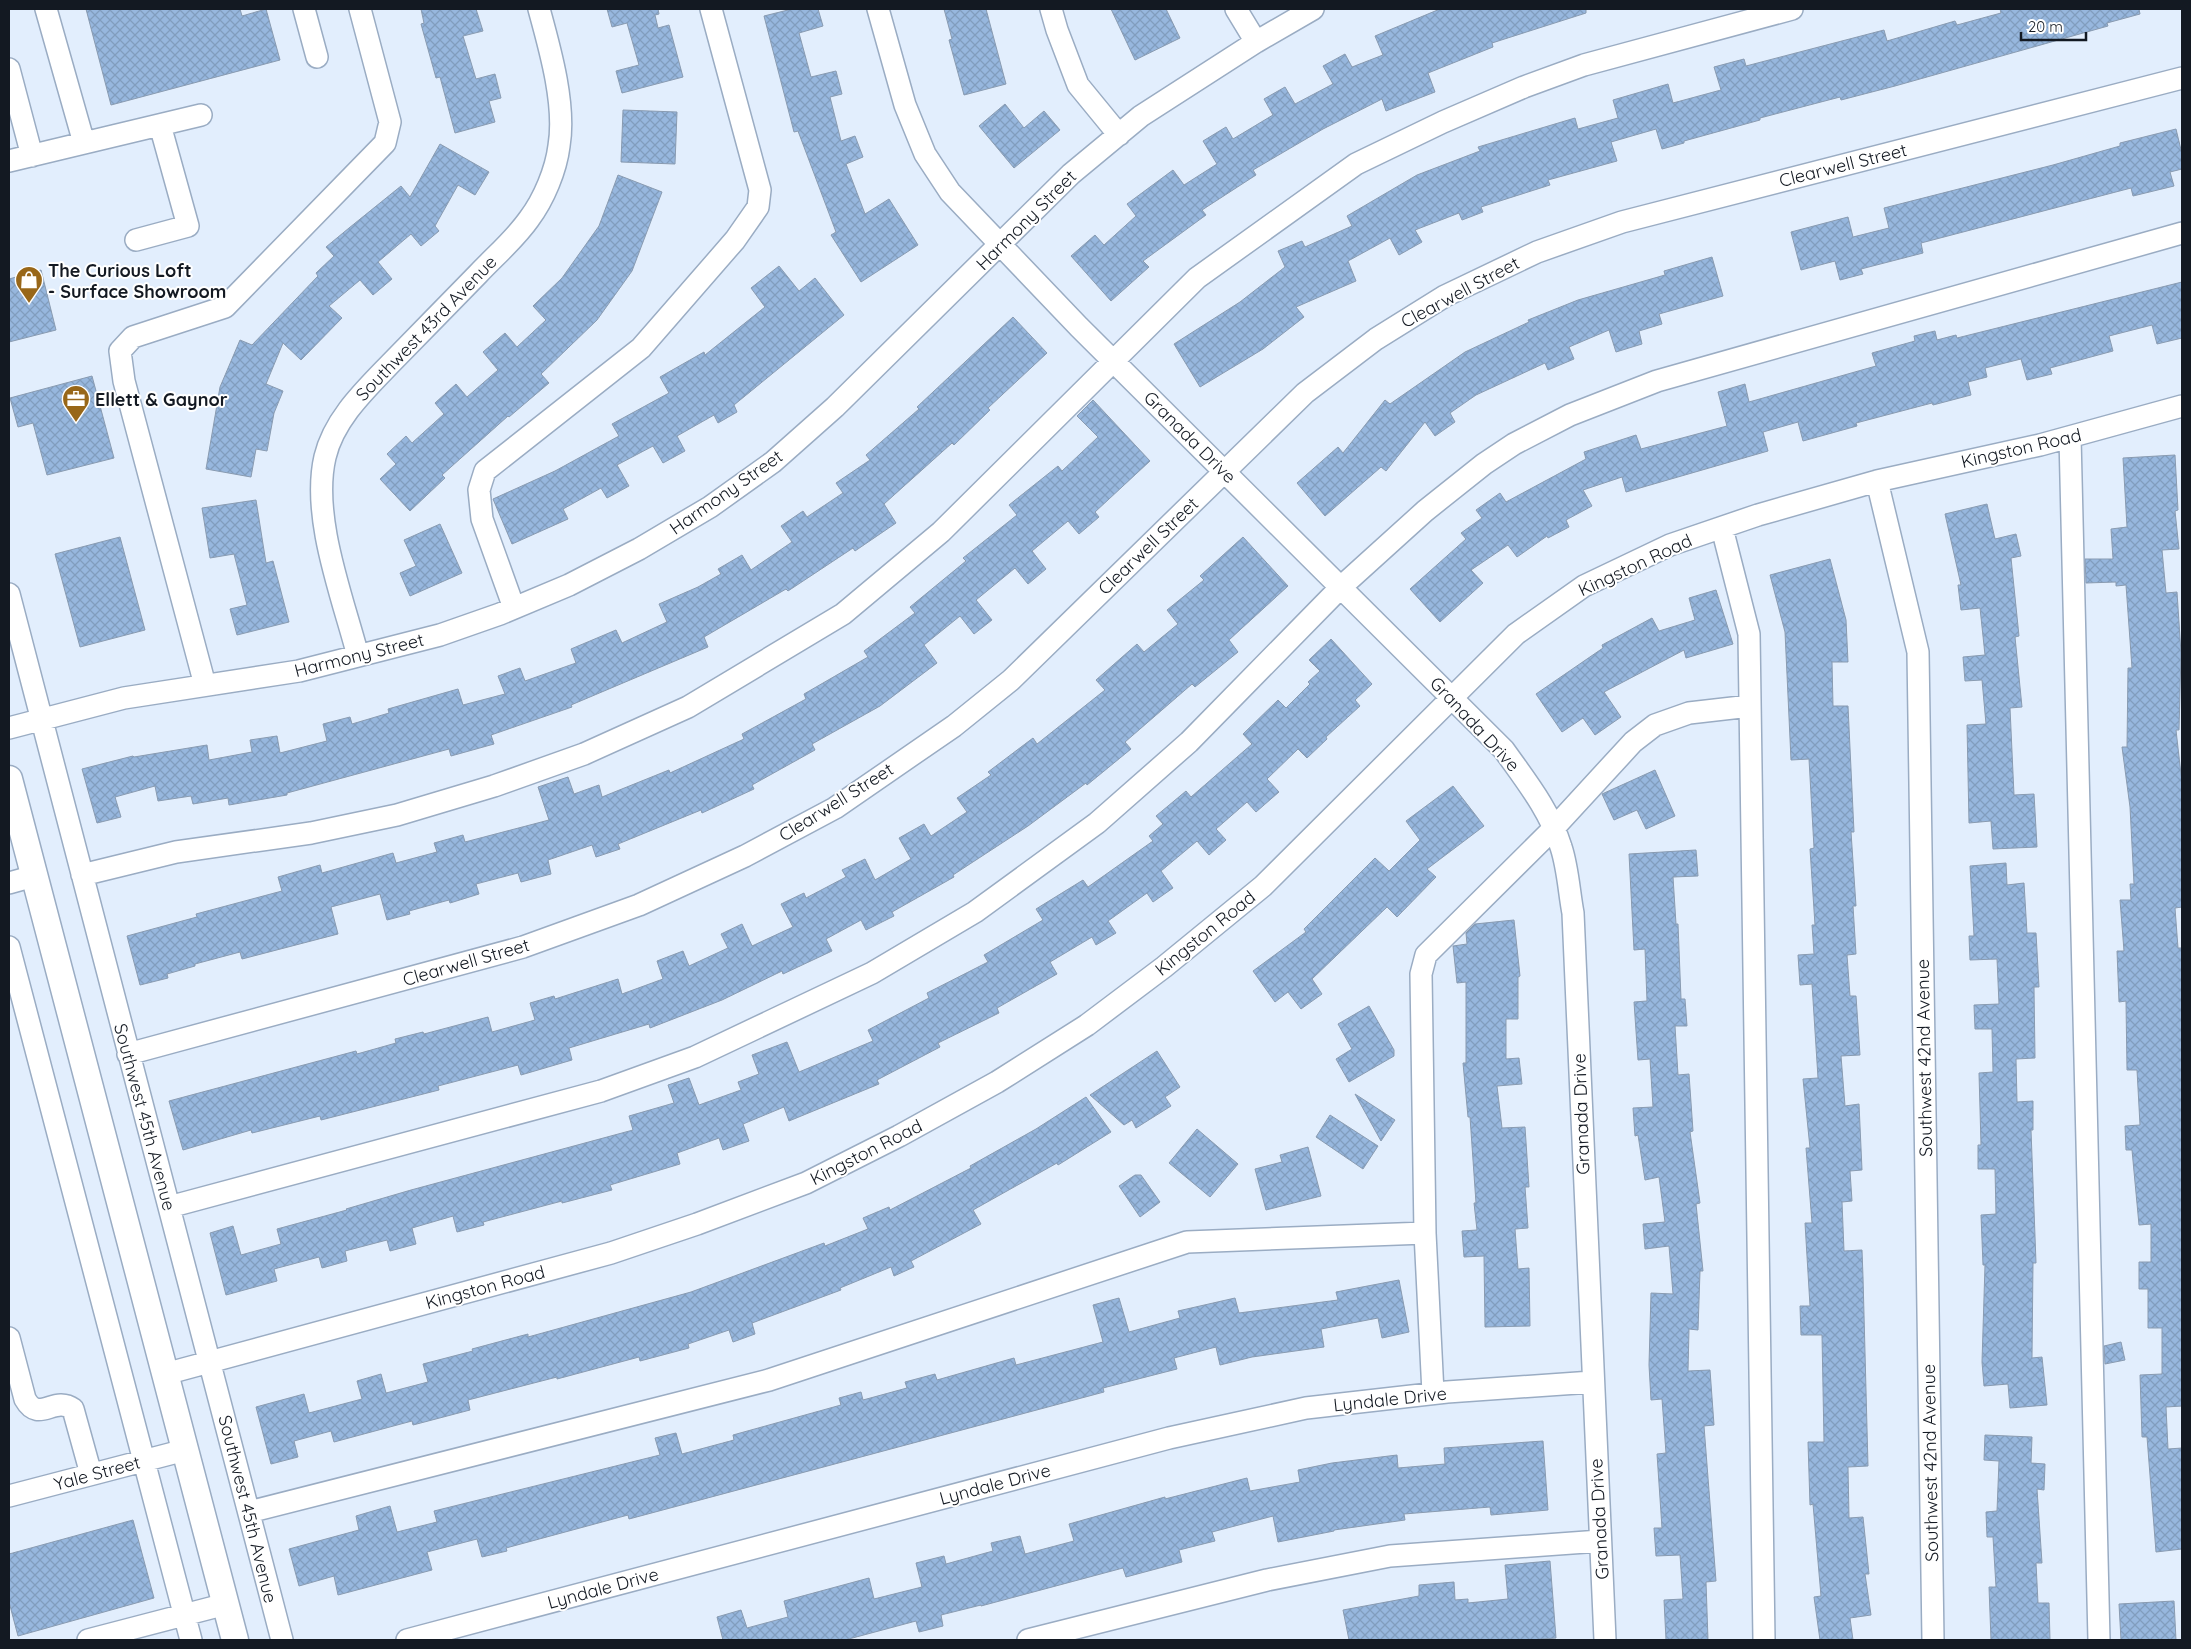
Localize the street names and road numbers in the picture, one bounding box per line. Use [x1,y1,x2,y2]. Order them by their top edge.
street label: Clearwell Street [1777,138,1909,192]
street label: Harmony Street [971,165,1081,275]
street label: Southwest 43rd Avenue [350,250,502,406]
street label: Clearwell Street [1397,251,1523,333]
street label: Granada Drive [1139,386,1241,488]
street label: Kingston Road [1959,423,2083,473]
street label: Harmony Street [665,445,787,539]
street label: Clearwell Street [1093,492,1203,600]
street label: Kingston Road [1575,529,1695,601]
street label: Harmony Street [292,628,426,682]
street label: Granada Drive [1425,672,1525,776]
street label: Clearwell Street [774,758,898,846]
street label: Kingston Road [1150,885,1260,981]
street label: Clearwell Street [400,933,532,991]
street label: Southwest 42nd Avenue [1911,959,1937,1157]
street label: Southwest 45th Avenue [109,1021,181,1213]
street label: Granada Drive [1567,1053,1595,1175]
street label: Kingston Road [806,1114,926,1190]
street label: Kingston Road [423,1260,547,1314]
street label: Southwest 42nd Avenue [1917,1364,1943,1562]
street label: Lyndale Drive [1332,1382,1448,1416]
street label: Southwest 45th Avenue [214,1413,282,1605]
street label: Yale Street [51,1450,143,1496]
street label: Lyndale Drive [937,1458,1053,1510]
street label: Granada Drive [1584,1458,1614,1580]
street label: Lyndale Drive [545,1562,661,1614]

